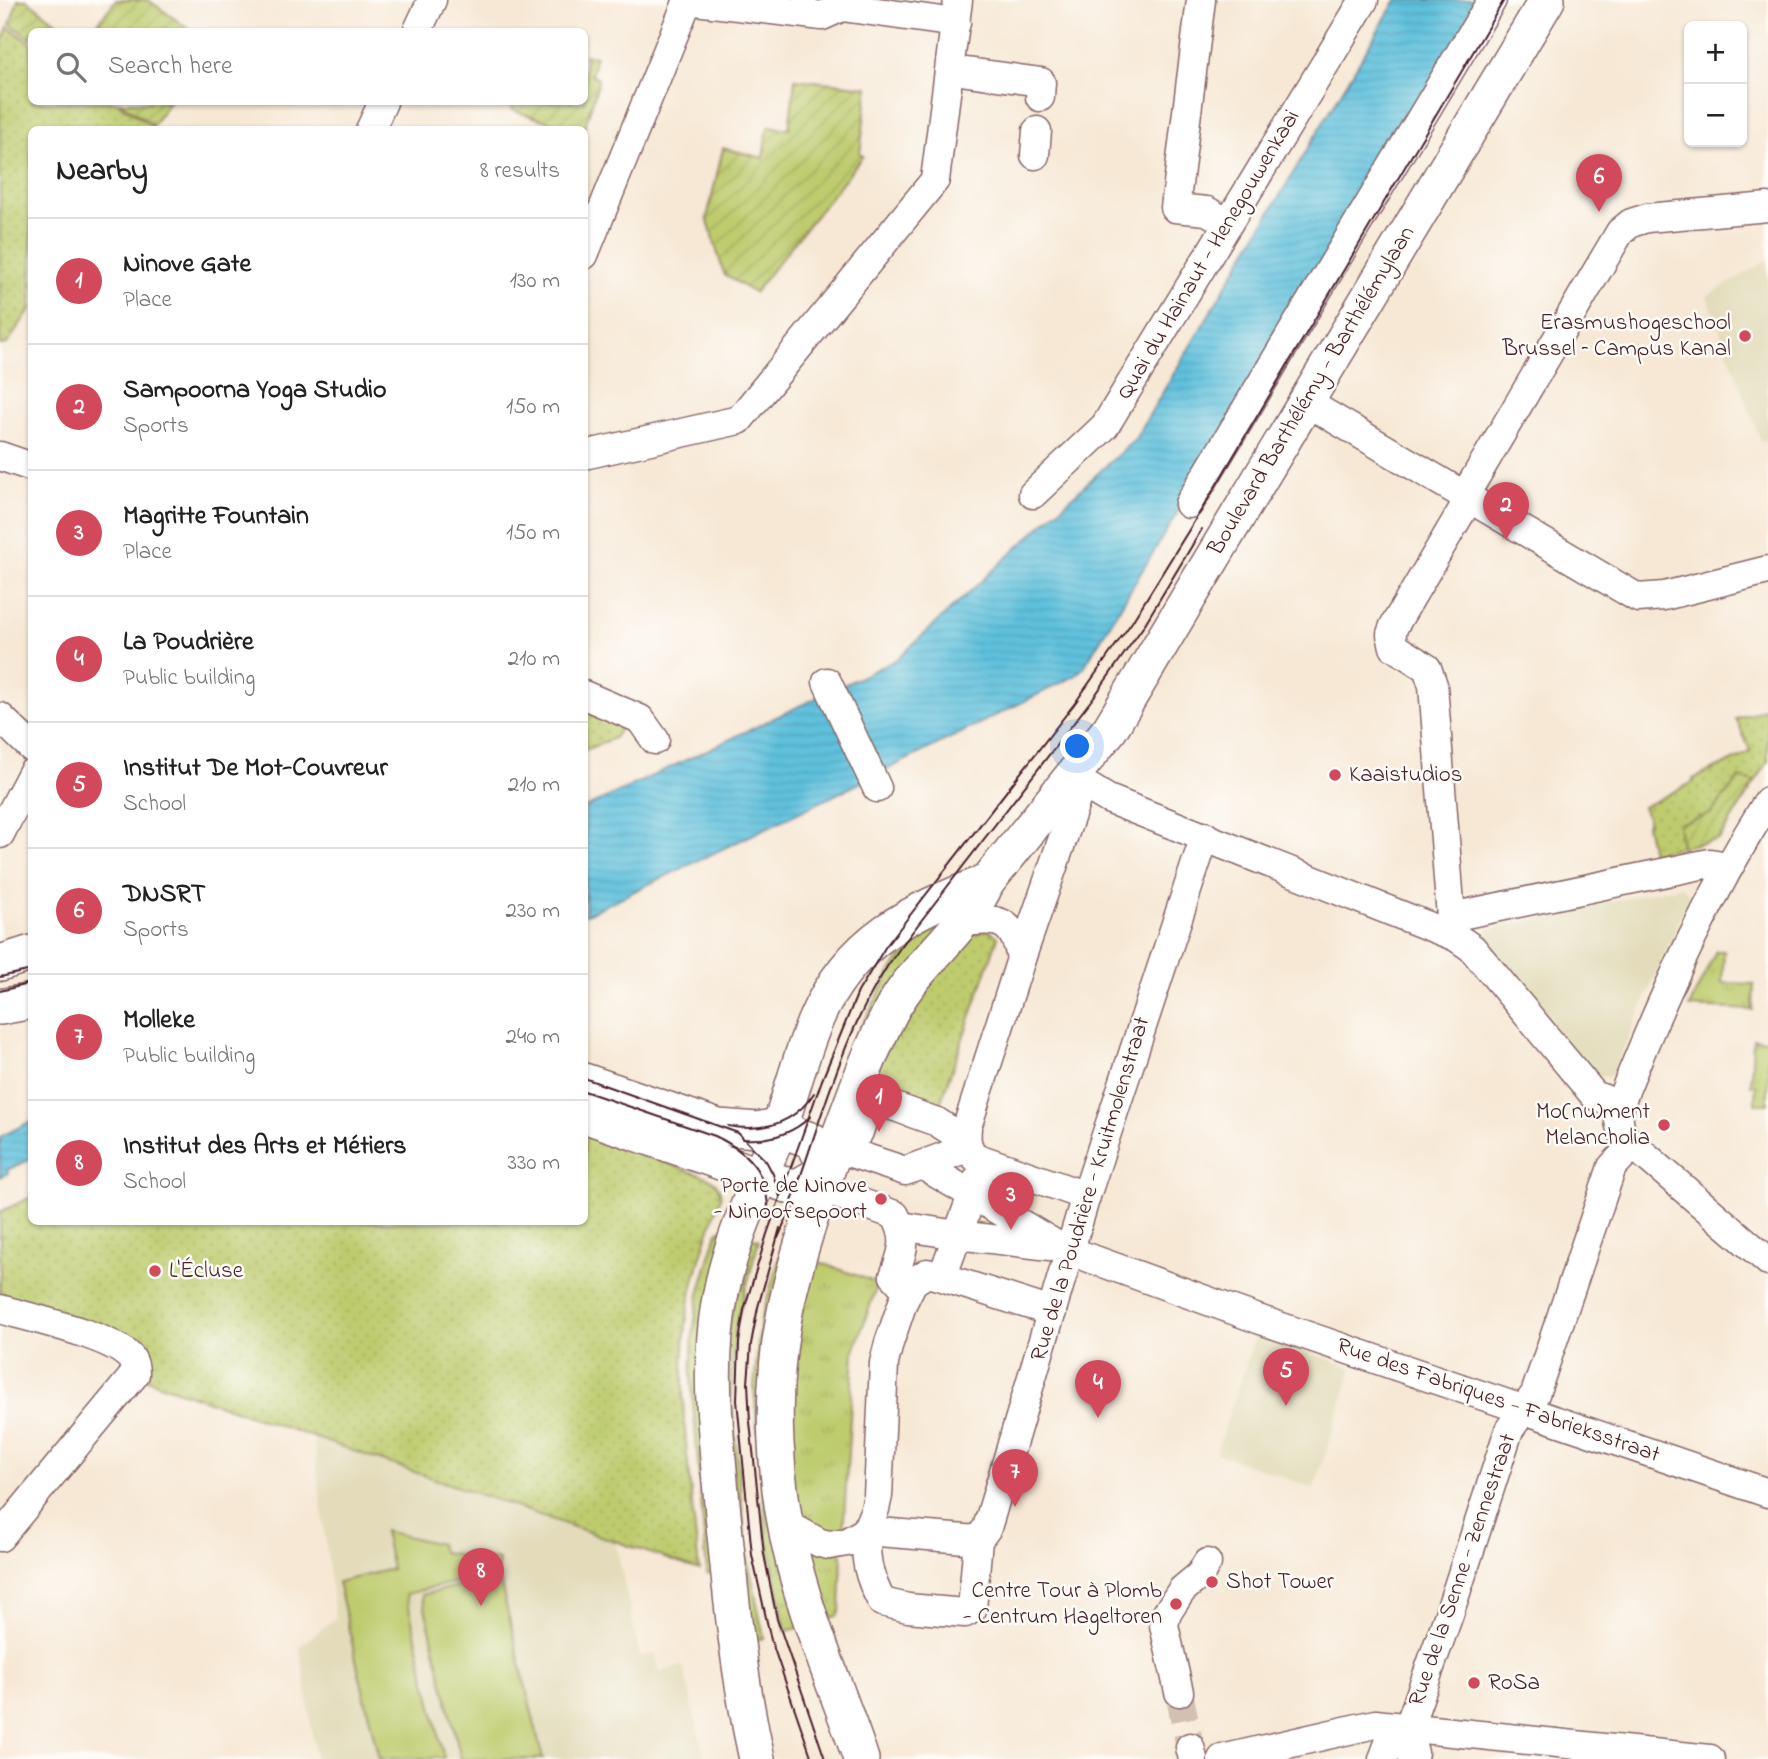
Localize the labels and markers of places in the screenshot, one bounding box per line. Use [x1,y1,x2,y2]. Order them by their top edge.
pin: 6 [1576,154,1622,212]
place label: Erasmushogeschool Brussel – Campus Kanal [1501,307,1731,366]
marker: Erasmushogeschool Brussel – Campus Kanal [1737,328,1753,344]
pin: 2 [1483,482,1529,540]
place label: Kaaistudios [1349,759,1462,792]
marker: Kaaistudios [1327,767,1343,783]
pin: 1 [856,1074,902,1132]
place label: Mo(nu)ment Melancholia [1536,1096,1650,1155]
marker: Mo(nu)ment Melancholia [1656,1117,1672,1133]
place label: Porte de Ninove - Ninoofsepoort [714,1170,868,1229]
pin: 3 [988,1172,1034,1230]
marker: Porte de Ninove - Ninoofsepoort [873,1191,889,1207]
place label: L'Écluse [169,1255,244,1288]
marker: L'Écluse [147,1263,163,1279]
pin: 5 [1263,1348,1309,1406]
pin: 4 [1075,1360,1121,1418]
pin: 7 [992,1449,1038,1507]
pin: 8 [458,1548,504,1606]
place label: Shot Tower [1226,1566,1335,1599]
marker: Shot Tower [1204,1574,1220,1590]
place label: Centre Tour à Plomb - Centrum Hageltoren [963,1575,1162,1635]
marker: Centre Tour à Plomb - Centrum Hageltoren [1168,1596,1184,1612]
place label: RoSa [1488,1667,1540,1700]
marker: RoSa [1466,1675,1482,1691]

